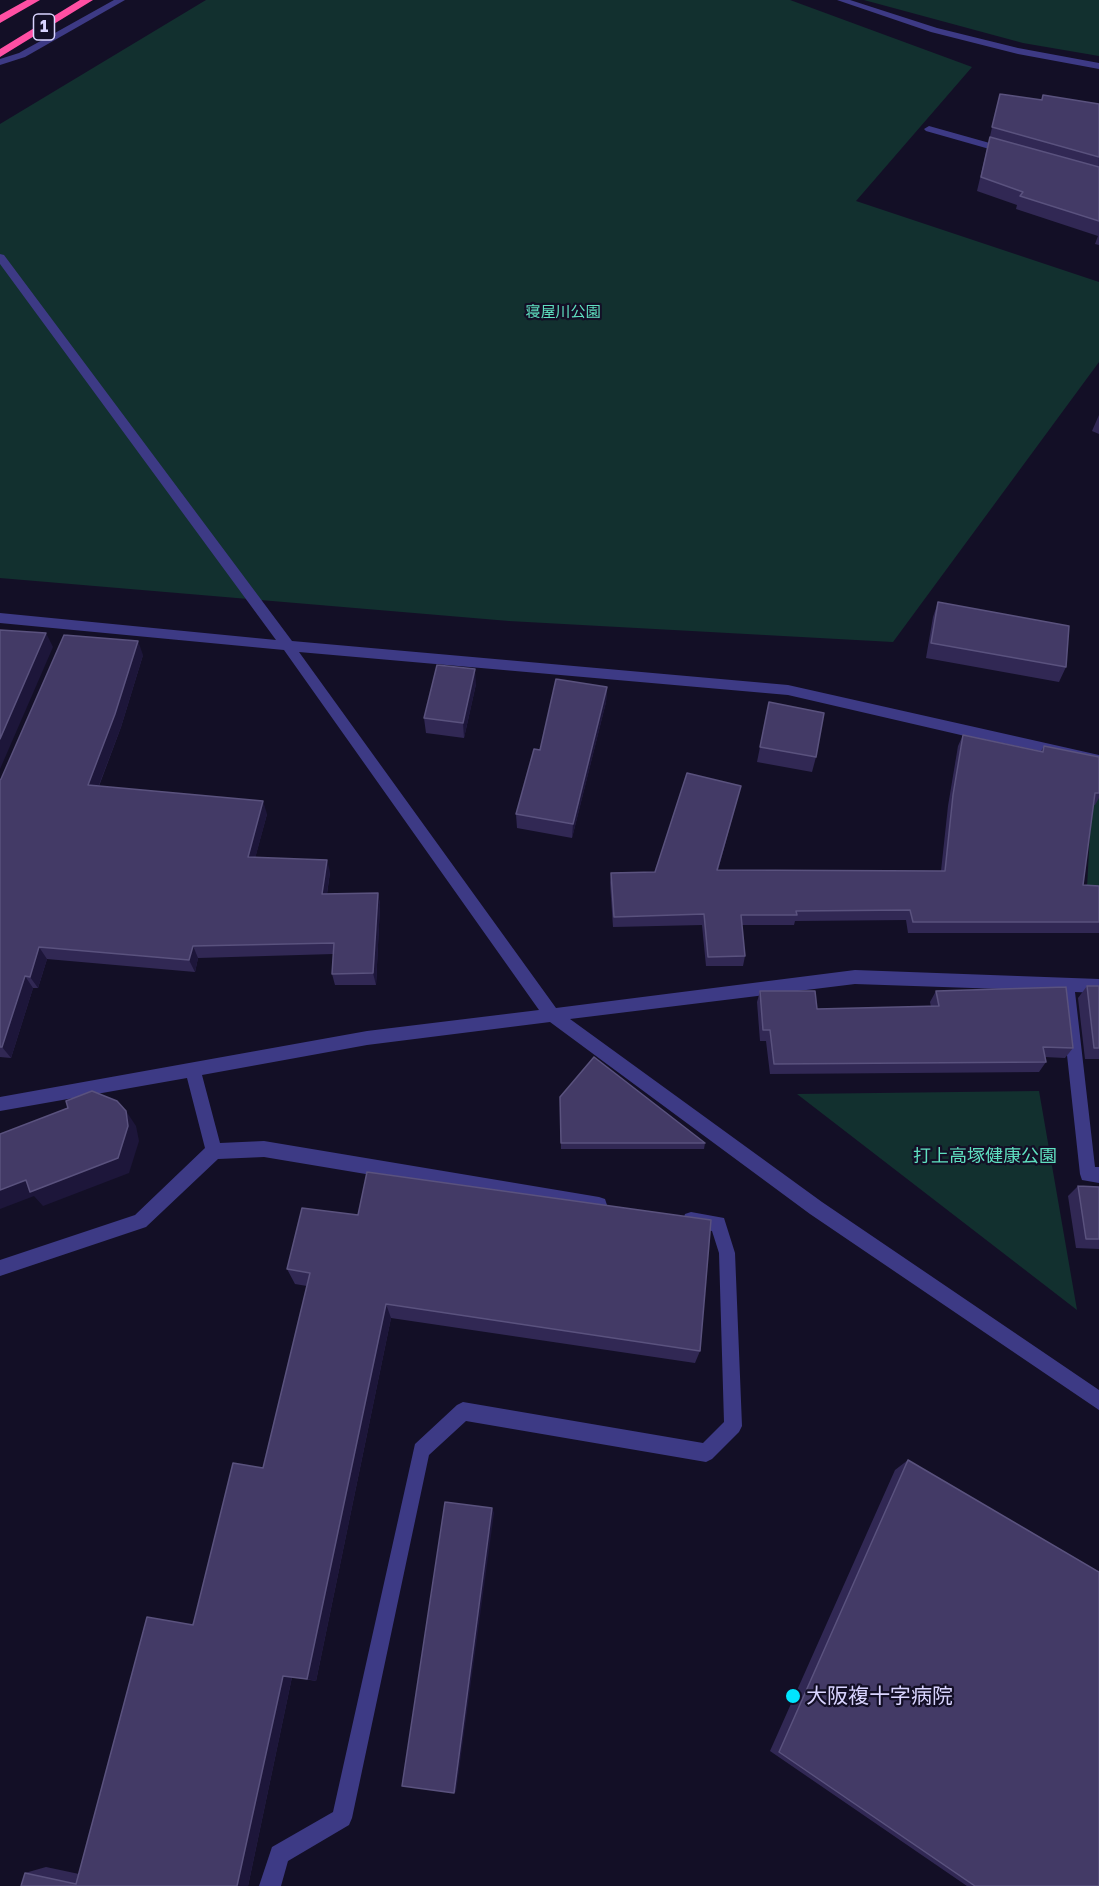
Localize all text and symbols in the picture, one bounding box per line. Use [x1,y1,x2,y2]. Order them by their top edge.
road number: 1 [34,14,54,40]
park label: 寝屋川公園 [526,303,600,321]
park label: 打上高塚健康公園 [913,1145,1057,1167]
place label: 大阪複十字病院 [806,1683,953,1709]
marker: 大阪複十字病院 [784,1687,802,1705]

